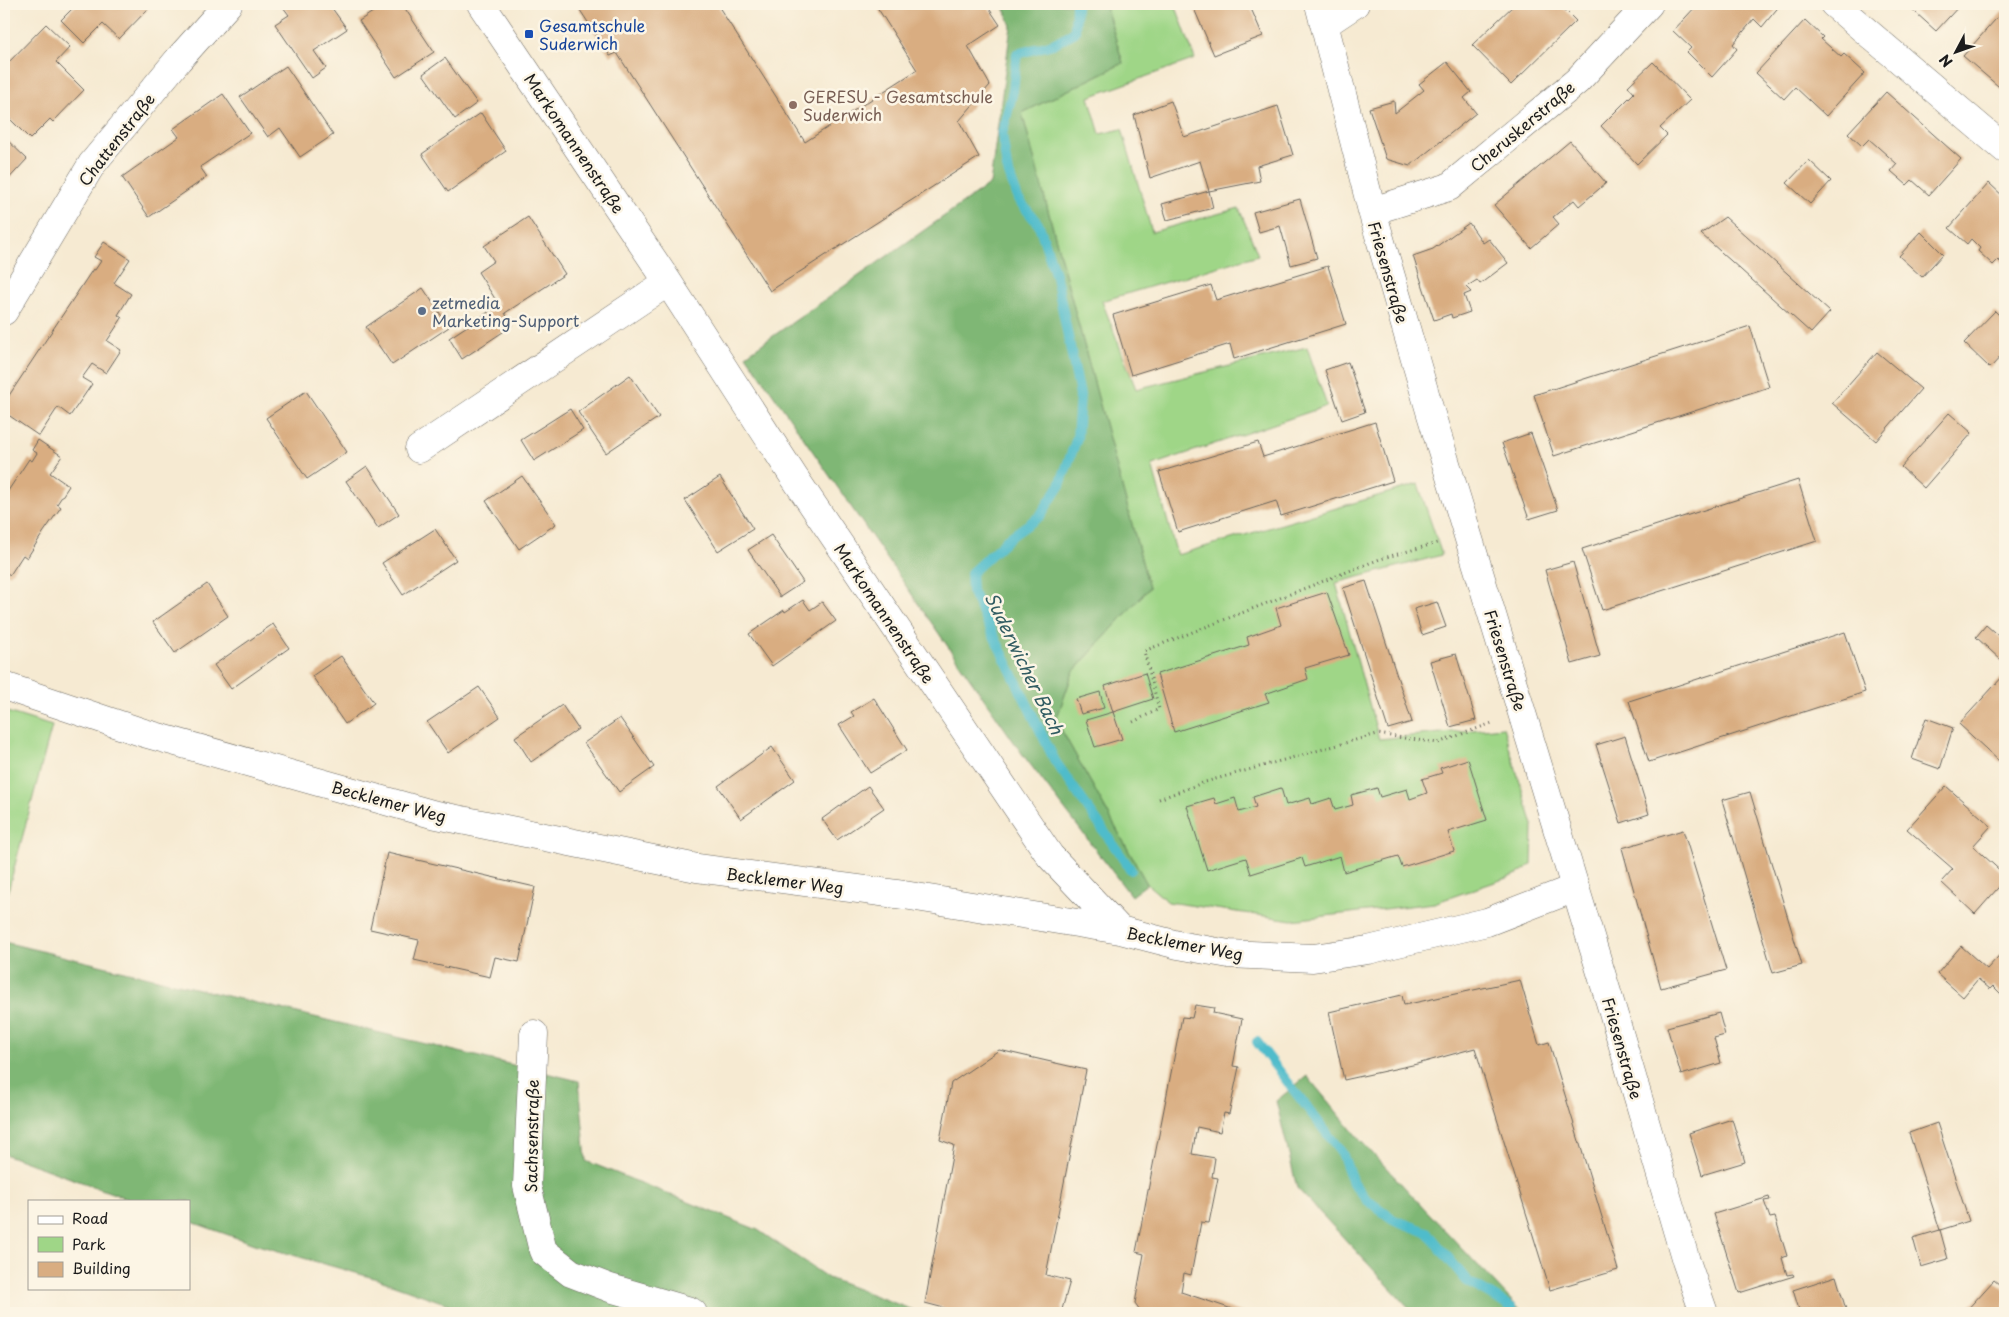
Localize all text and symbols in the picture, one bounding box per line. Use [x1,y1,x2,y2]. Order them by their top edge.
place label: Gesamtschule Suderwich [539,13,646,55]
marker: Gesamtschule Suderwich [523,28,535,40]
north arrow [1932,28,1982,78]
text: N [1934,50,1957,72]
street label: Markomannenstraße [519,68,631,218]
street label: Cheruskerstraße [1464,75,1580,177]
place label: GERESU - Gesamtschule Suderwich [803,84,993,126]
street label: Chattenstraße [72,88,160,190]
marker: GERESU - Gesamtschule Suderwich [787,99,799,111]
street label: Friesenstraße [1363,218,1415,326]
place label: zetmedia Marketing-Support [432,290,580,332]
marker: zetmedia Marketing-Support [416,305,428,317]
street label: Markomannenstraße [829,538,941,688]
water label: Suderwicher Bach [979,588,1071,739]
street label: Friesenstraße [1479,606,1533,714]
street label: Becklemer Weg [329,774,449,828]
street label: Becklemer Weg [725,861,845,899]
street label: Becklemer Weg [1125,920,1245,966]
street label: Friesenstraße [1597,994,1649,1102]
street label: Sachsenstraße [518,1079,544,1193]
legend [28,1200,190,1290]
text: Road [72,1206,108,1229]
text: Park [72,1232,106,1255]
text: Building [72,1256,131,1279]

